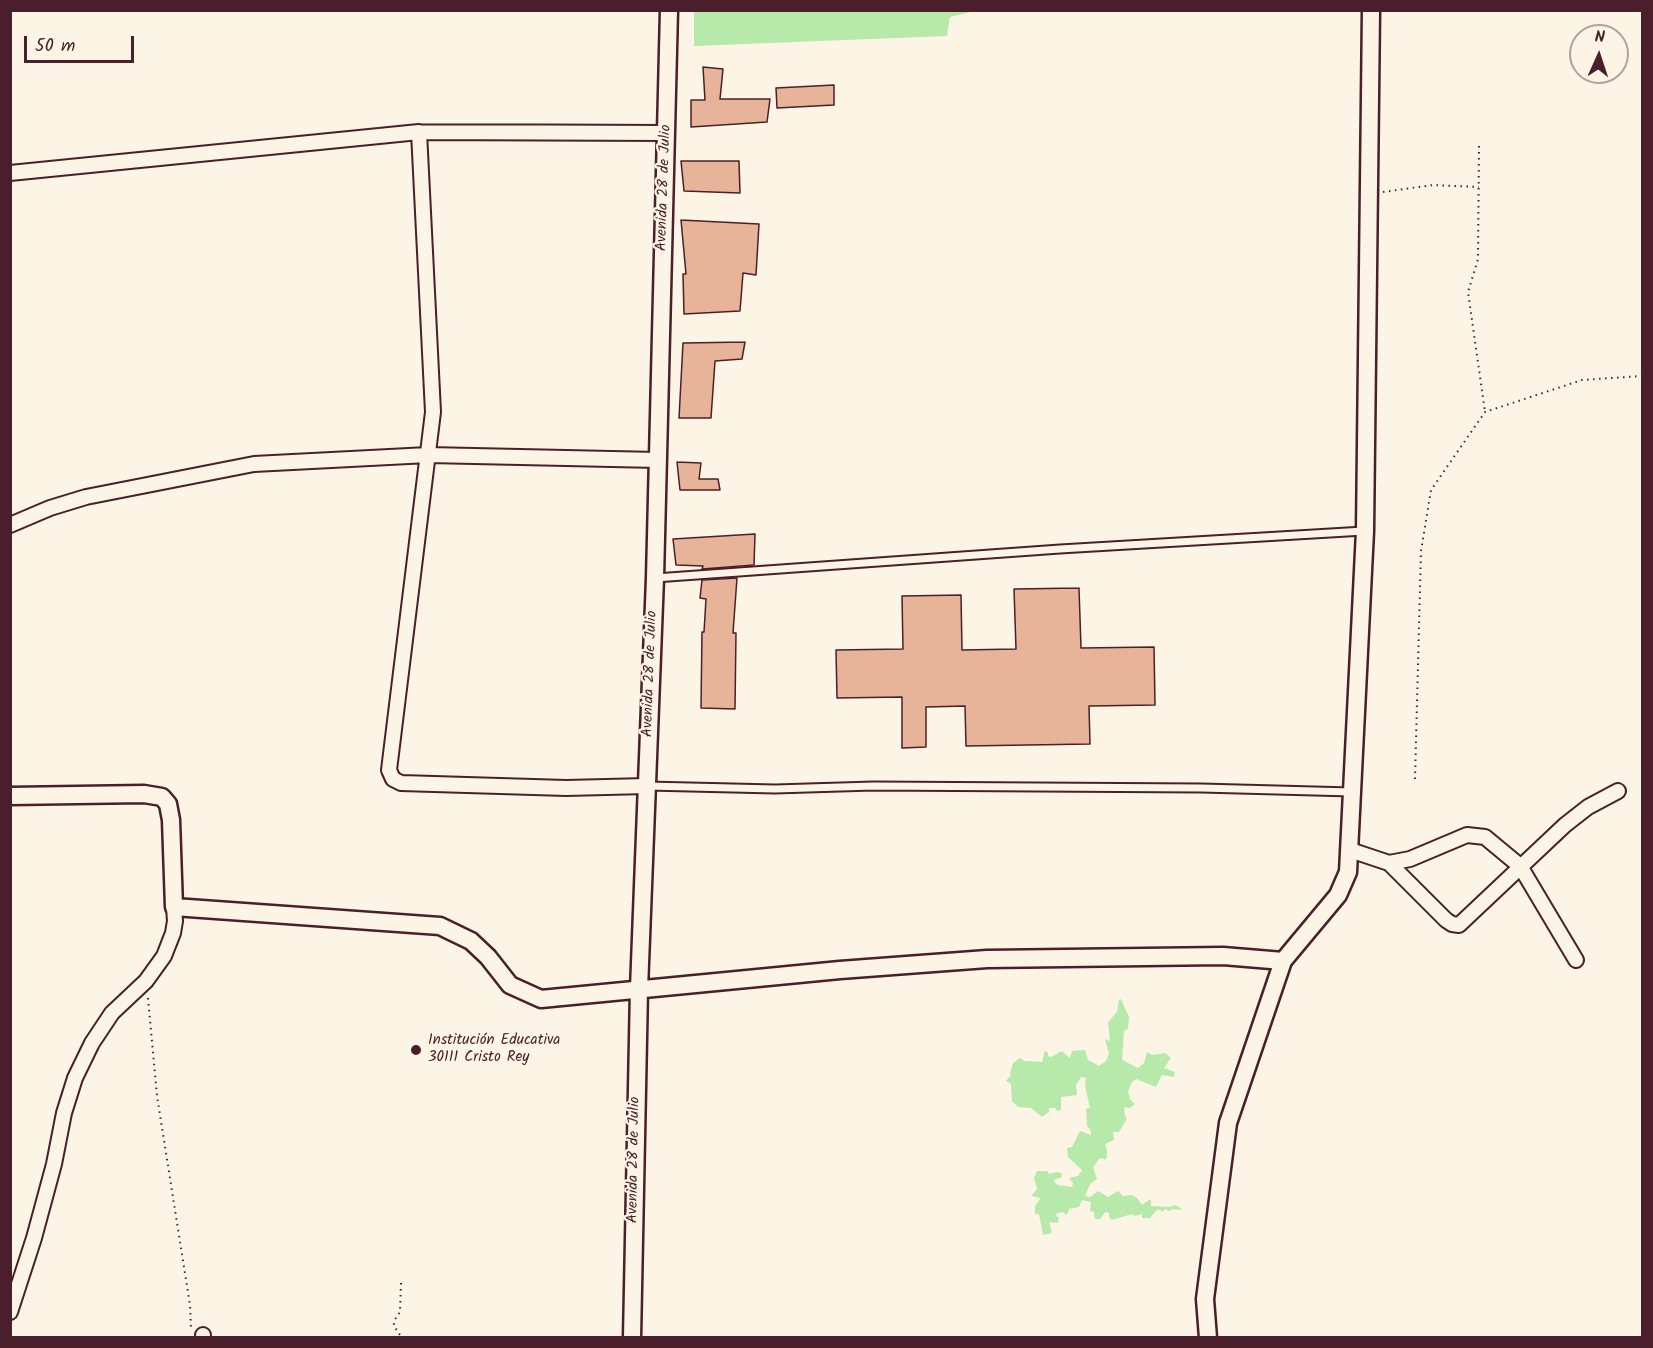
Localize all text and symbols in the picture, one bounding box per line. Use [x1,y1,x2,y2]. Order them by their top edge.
scale bar [27,24,136,62]
north arrow [1569,24,1629,84]
text: N [1594,25,1606,50]
text: 50 m [35,32,75,61]
street label: Avenida 28 de Julio [654,124,676,252]
street label: Avenida 28 de Julio [640,610,662,738]
place label: Institución Educativa 30111 Cristo Rey [428,1032,560,1067]
marker: Institución Educativa 30111 Cristo Rey [409,1043,423,1057]
street label: Avenida 28 de Julio [625,1097,645,1223]

